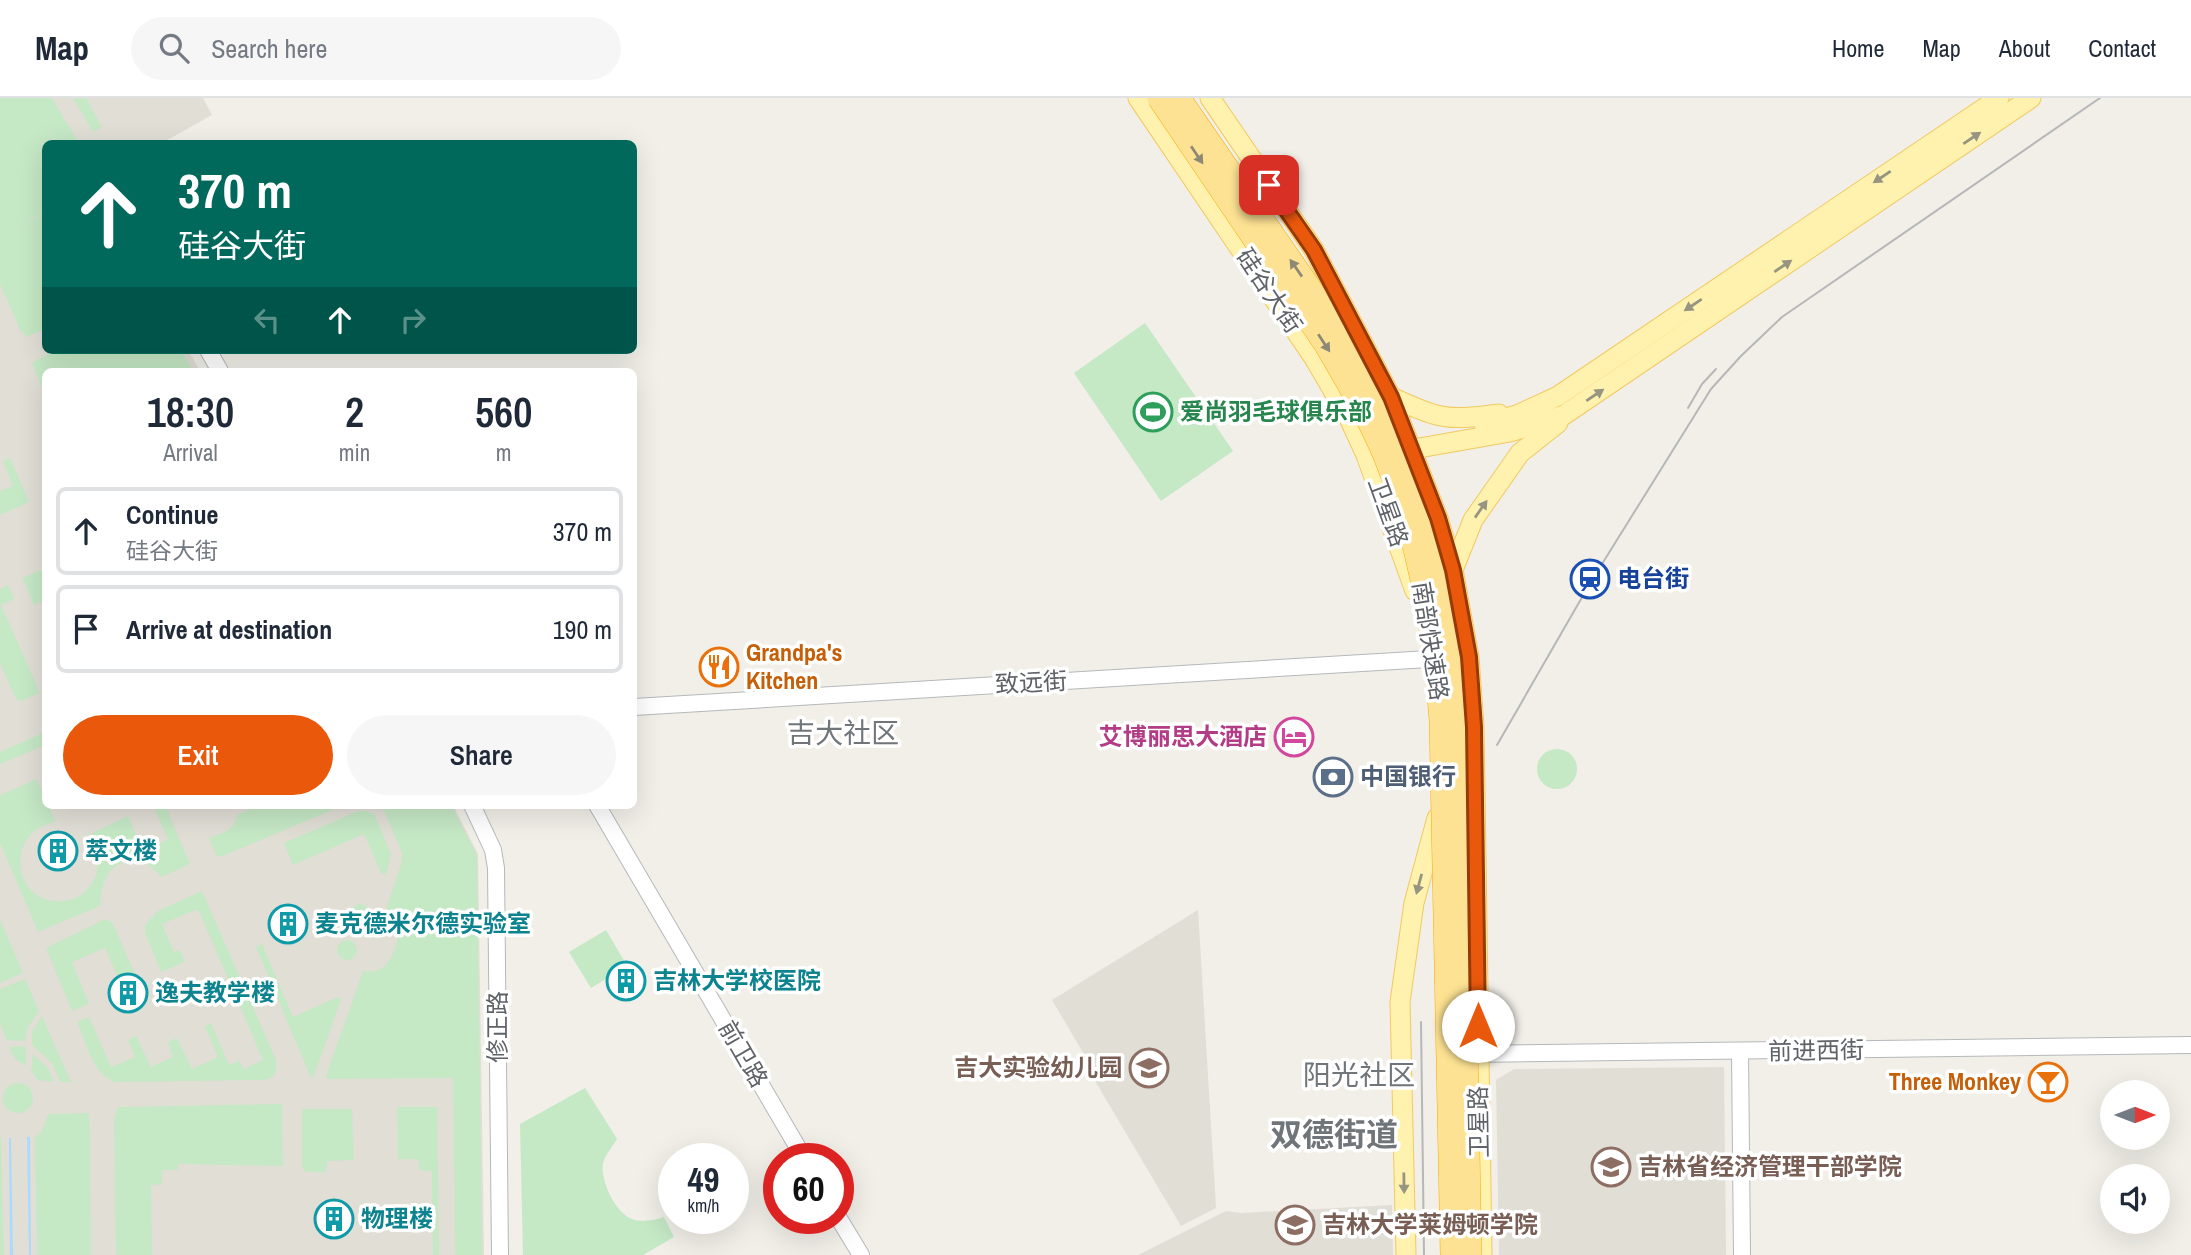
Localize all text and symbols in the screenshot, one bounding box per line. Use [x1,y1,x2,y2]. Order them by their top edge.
search box [131,17,621,80]
text: Map [35,26,89,70]
icon: search [155,29,193,67]
text: Search here [211,31,327,66]
text: Home [1832,32,1884,64]
text: Map [1922,32,1961,64]
text: About [1999,32,2050,64]
text: Contact [2088,32,2156,64]
one-way arrow [1962,132,1981,145]
one-way arrow [1190,145,1203,164]
pin [1239,155,1299,215]
text: 370 m [178,157,292,223]
icon: arrive [1250,166,1288,204]
icon: ahead [63,168,154,259]
one-way arrow [1872,171,1891,184]
text: 硅谷大街 [178,224,306,267]
street label: 硅谷大街 [1230,242,1310,339]
one-way arrow [1289,259,1303,277]
one-way arrow [1774,260,1793,273]
one-way arrow [1684,298,1702,312]
icon: left [248,301,286,339]
icon: ahead [321,301,359,339]
icon: right [394,301,432,339]
one-way arrow [1318,334,1331,353]
text: 18:30 [147,384,234,440]
text: 2 [345,384,364,440]
text: 560 [475,384,532,440]
one-way arrow [1586,388,1605,401]
sports icon: 爱尚羽毛球俱乐部 [1132,391,1174,433]
place label: 爱尚羽毛球俱乐部 [1180,395,1372,427]
text: Arrival [163,437,218,468]
text: min [339,437,370,468]
text: m [496,437,511,468]
street label: 卫星路 [1362,472,1416,551]
text: Continue [126,497,218,532]
one-way arrow [1474,500,1488,518]
icon: ahead [67,512,105,550]
text: 370 m [553,514,612,549]
text: 硅谷大街 [126,535,218,566]
station icon: 电台街 [1569,558,1611,600]
place label: 电台街 [1617,562,1689,594]
street label: 南部快速路 [1406,579,1456,703]
icon: arrive [67,610,105,648]
text: Arrive at destination [126,612,332,647]
text: 190 m [553,612,612,647]
place label: Grandpa's Kitchen [746,636,843,696]
restaurant icon: Grandpa's Kitchen [698,646,740,688]
street label: 致远街 [994,664,1068,700]
district label: 吉大社区 [787,714,899,752]
button: Exit [63,715,333,795]
button: Share [347,715,616,795]
hotel icon: 艾博丽思大酒店 [1273,716,1315,758]
place label: 艾博丽思大酒店 [1099,720,1267,752]
bank icon: 中国银行 [1312,756,1354,798]
place label: 中国银行 [1360,760,1456,792]
building icon: 萃文楼 [37,830,79,872]
place label: 萃文楼 [85,834,157,866]
one-way arrow [1413,873,1424,895]
building icon: 麦克德米尔德实验室 [267,903,309,945]
place label: 麦克德米尔德实验室 [315,907,531,939]
building icon: 吉林大学校医院 [605,960,647,1002]
place label: 吉林大学校医院 [653,964,821,996]
building icon: 逸夫教学楼 [107,972,149,1014]
place label: 逸夫教学楼 [155,976,275,1008]
position arrow [1441,989,1515,1063]
street label: 修正路 [481,991,513,1063]
street label: 前卫路 [712,1014,776,1093]
street label: 前进西街 [1768,1033,1864,1067]
school or university icon: 吉大实验幼儿园 [1128,1047,1170,1089]
place label: 吉大实验幼儿园 [954,1051,1122,1083]
district label: 阳光社区 [1303,1056,1415,1094]
bar icon: Three Monkey [2027,1061,2069,1103]
place label: Three Monkey [1889,1065,2021,1097]
north arrow [2100,1080,2170,1150]
map controls [2100,1080,2170,1234]
street label: 卫星路 [1461,1086,1495,1158]
district label: 双德街道 [1270,1113,1398,1156]
speed limit sign: 60 [763,1143,854,1234]
school or university icon: 吉林省经济管理干部学院 [1590,1146,1632,1188]
place label: 吉林省经济管理干部学院 [1638,1150,1902,1182]
text: 49 [688,1156,719,1203]
button: sound [2100,1164,2170,1234]
one-way arrow [1399,1172,1410,1194]
text: km/h [688,1193,720,1218]
building icon: 物理楼 [313,1198,355,1240]
place label: 物理楼 [361,1202,433,1234]
school or university icon: 吉林大学莱姆顿学院 [1274,1204,1316,1246]
place label: 吉林大学莱姆顿学院 [1322,1208,1538,1240]

